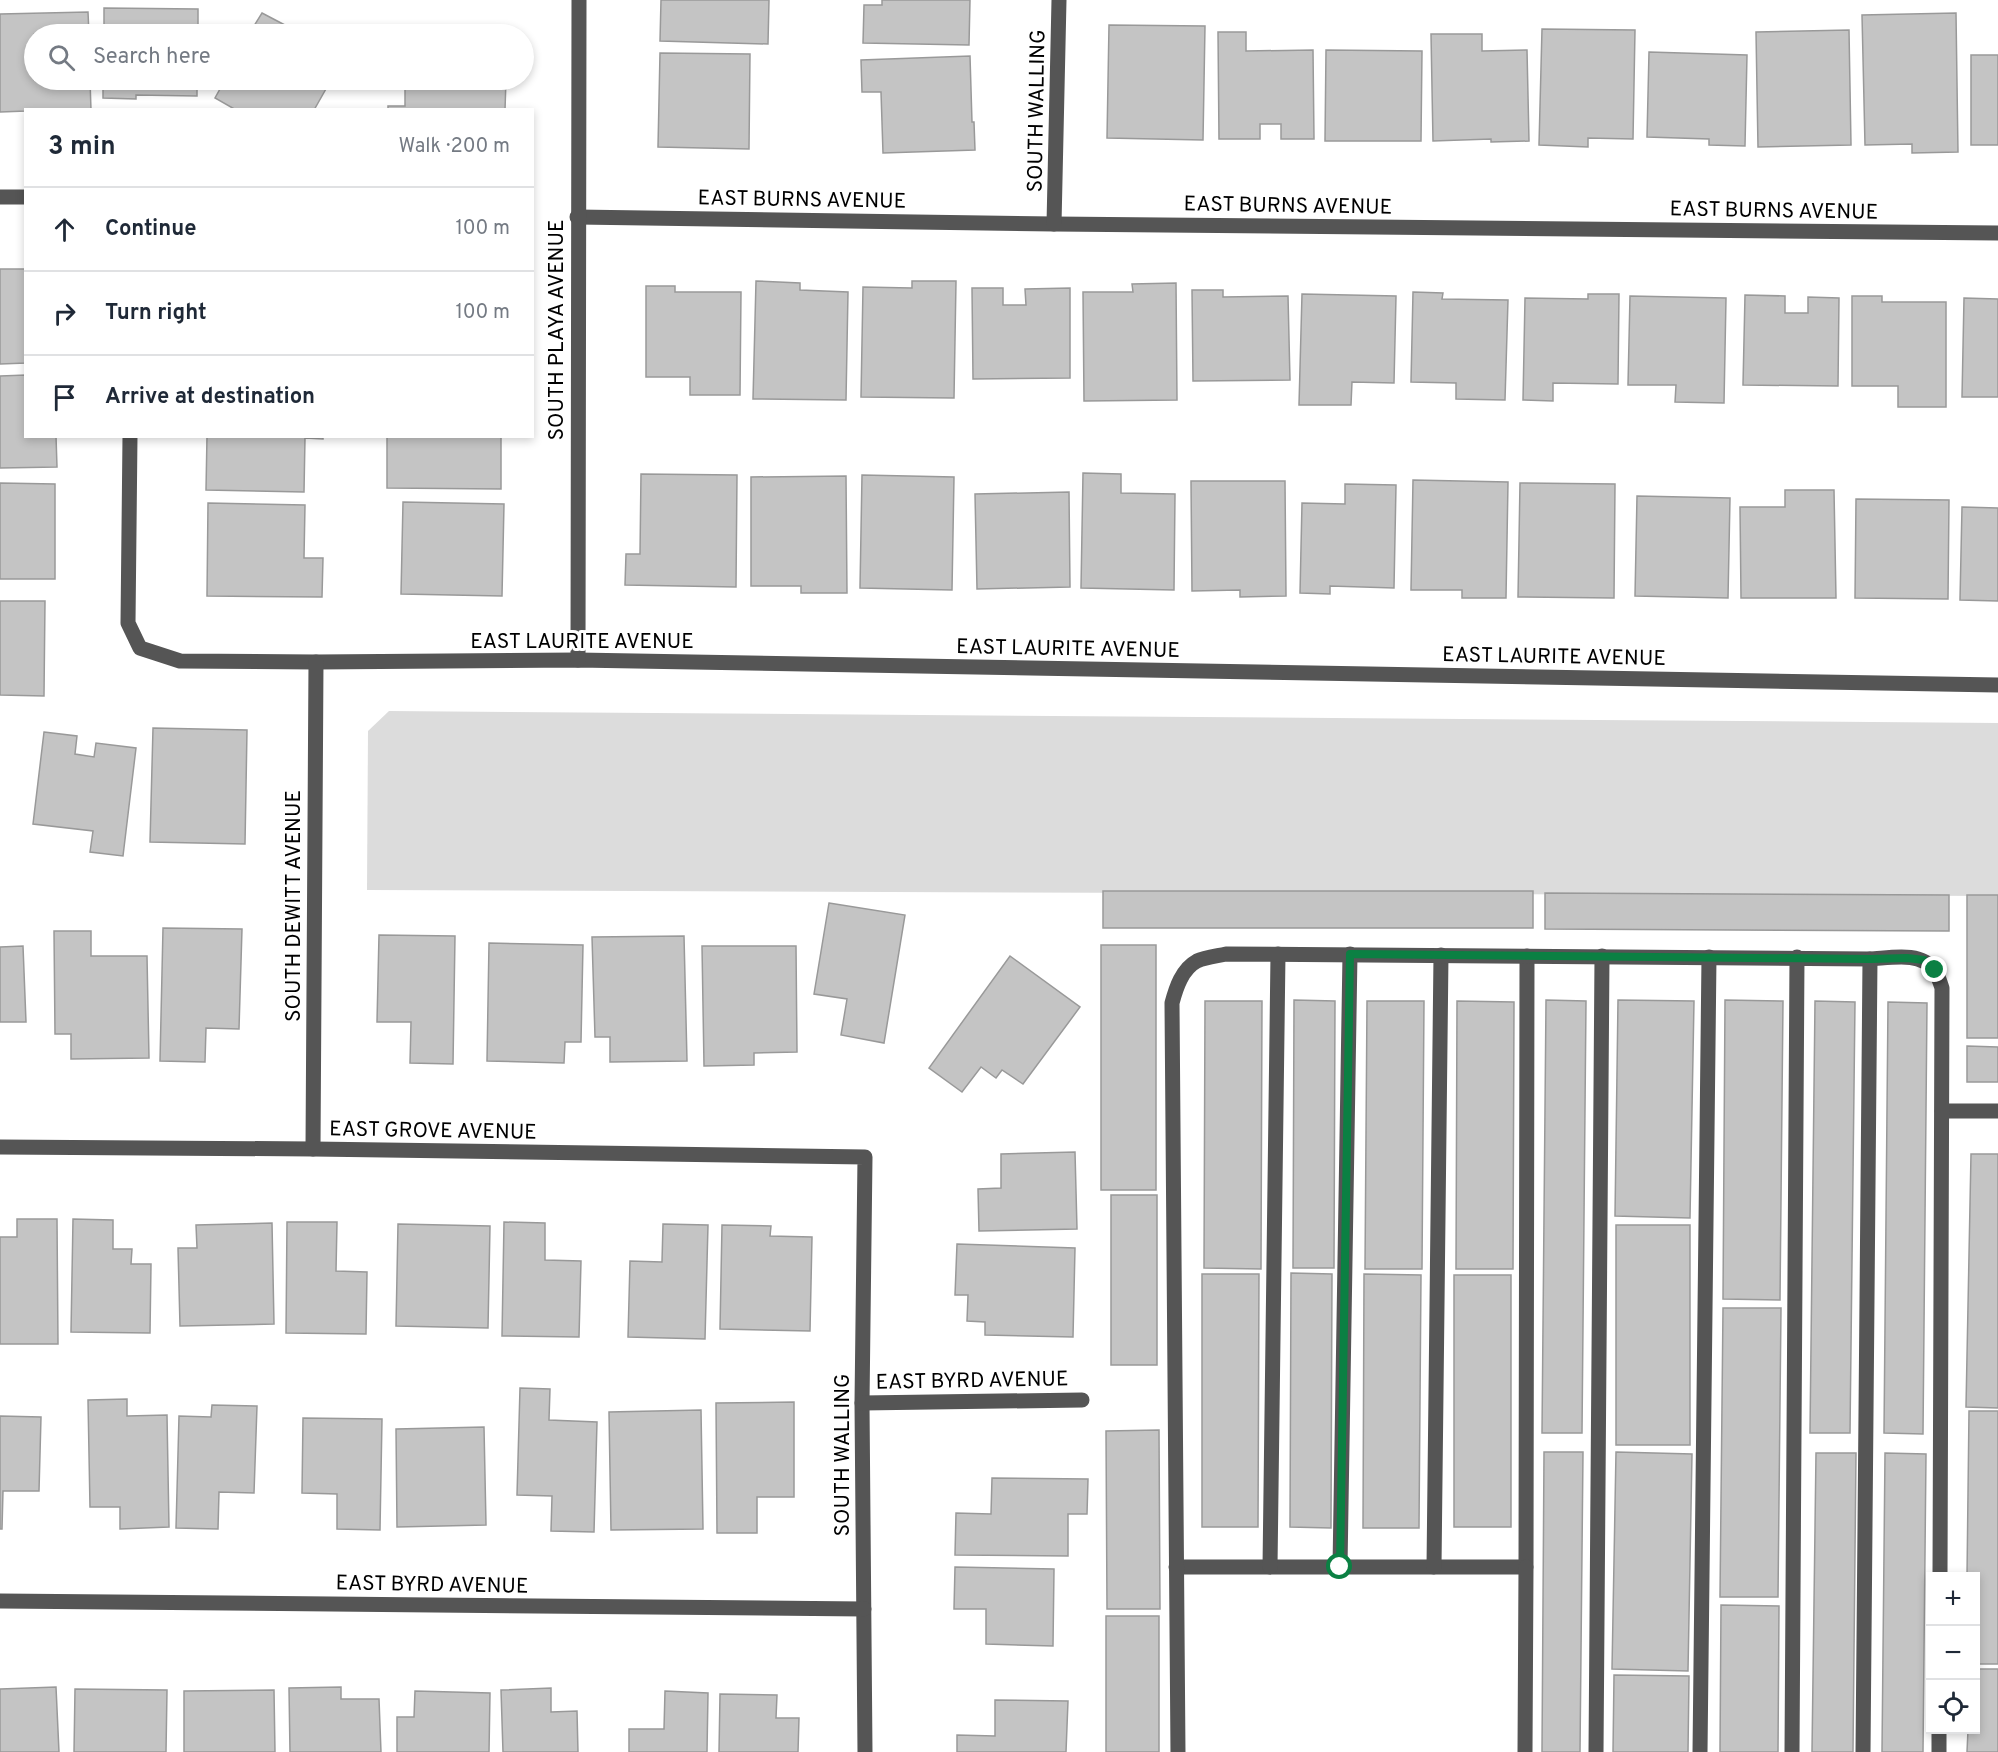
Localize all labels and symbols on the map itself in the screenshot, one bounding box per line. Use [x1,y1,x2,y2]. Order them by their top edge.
street label: SOUTH WALLING [1023,29,1052,193]
street label: EAST BURNS AVENUE [697,185,906,216]
street label: EAST BURNS AVENUE [1183,191,1392,222]
street label: EAST BURNS AVENUE [1669,196,1878,227]
street label: SOUTH PLAYA AVENUE [544,220,571,440]
street label: EAST LAURITE AVENUE [470,629,694,656]
street label: EAST LAURITE AVENUE [956,634,1180,665]
street label: EAST LAURITE AVENUE [1442,642,1666,673]
street label: SOUTH DEWITT AVENUE [281,790,308,1022]
route end [1921,956,1947,982]
street label: EAST GROVE AVENUE [329,1116,537,1147]
street label: EAST BYRD AVENUE [875,1366,1069,1397]
street label: SOUTH WALLING [830,1374,857,1536]
route start [1326,1553,1352,1579]
street label: EAST BYRD AVENUE [335,1570,529,1601]

